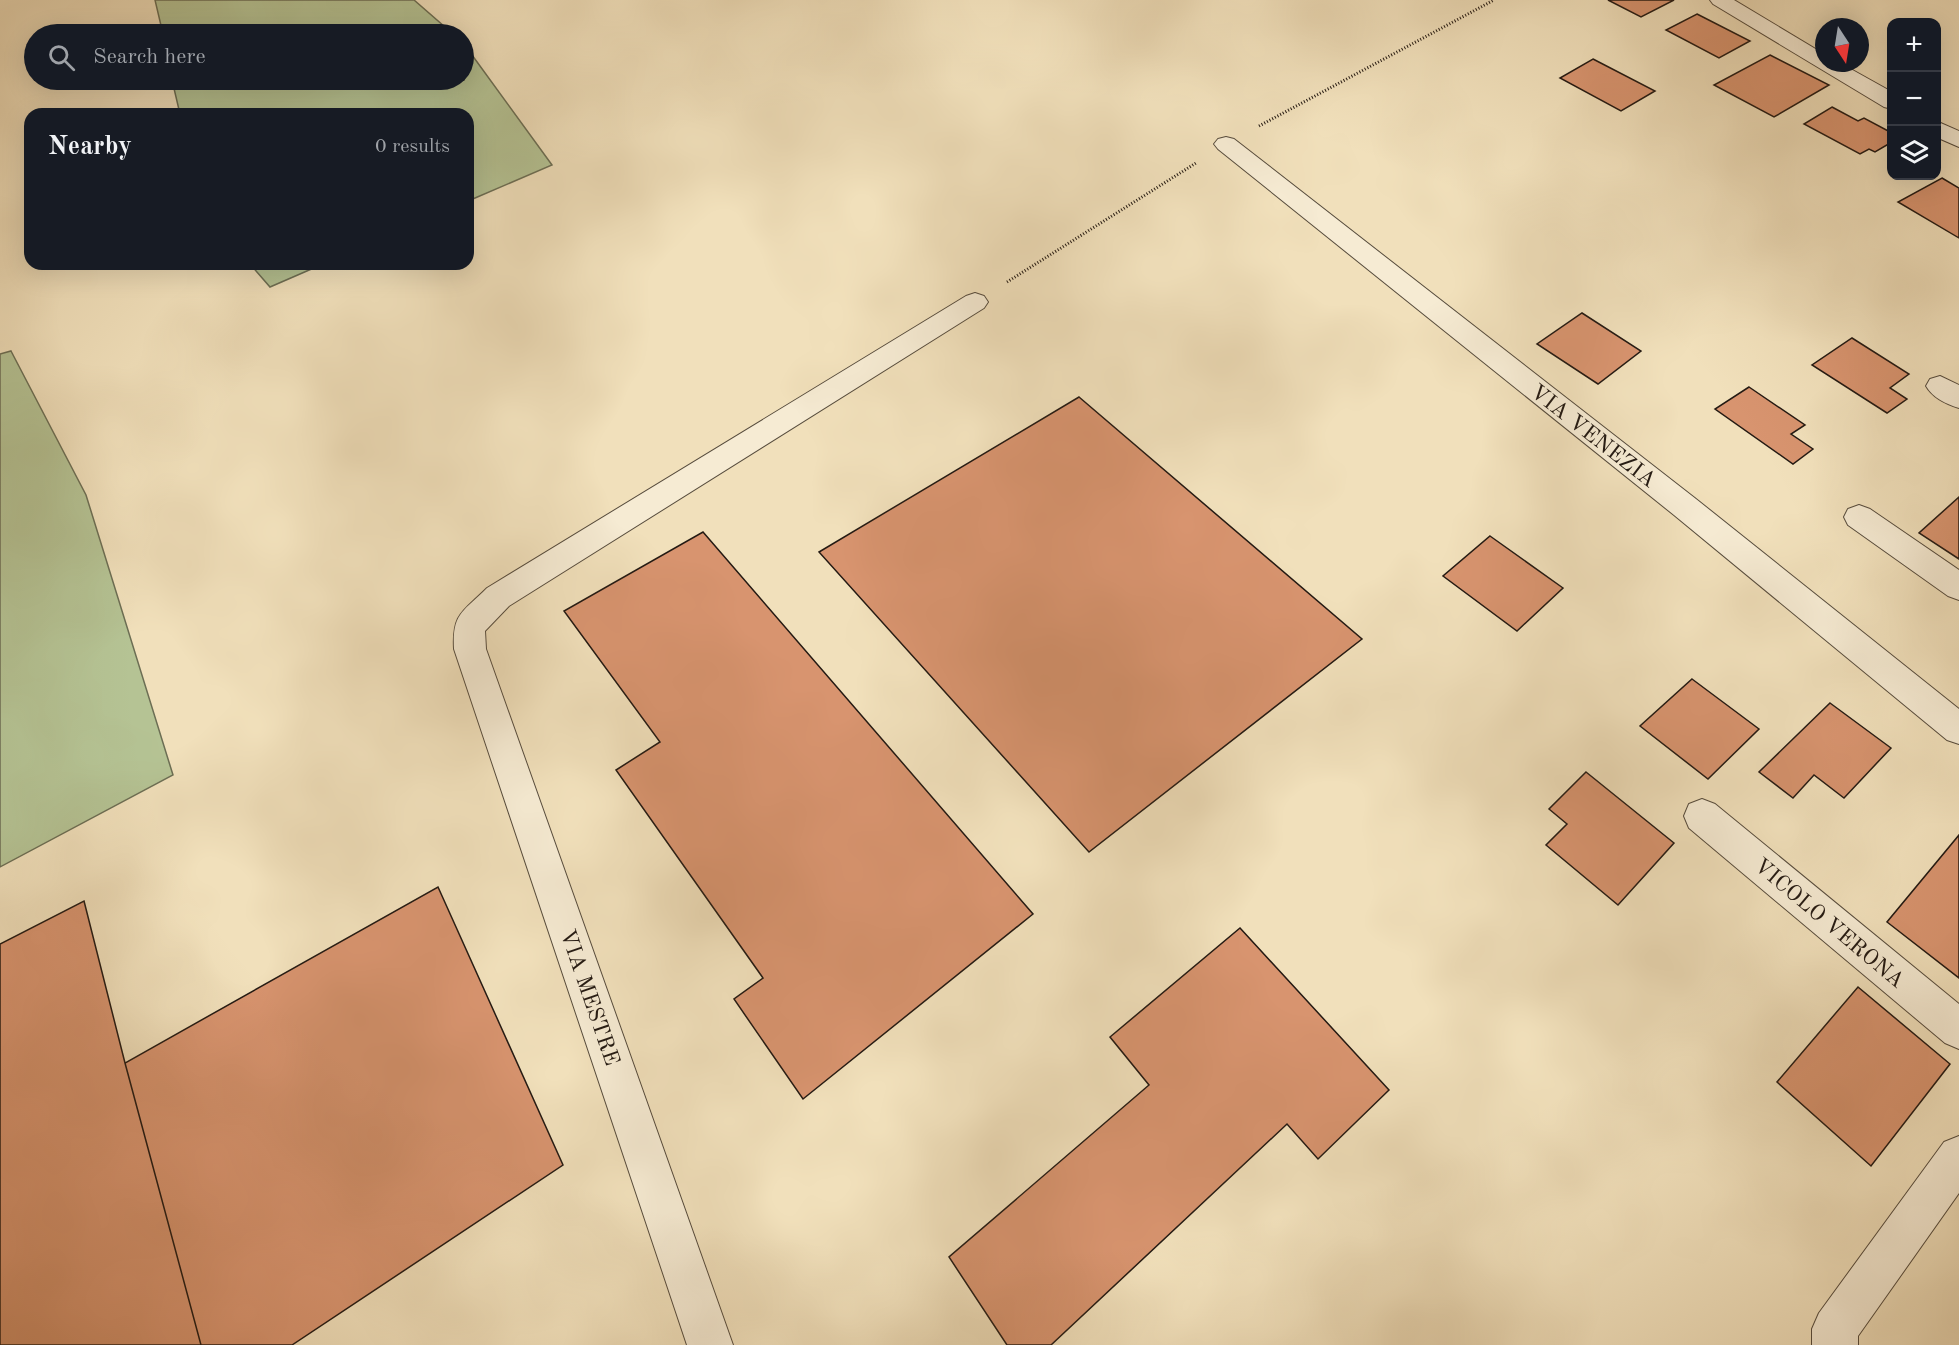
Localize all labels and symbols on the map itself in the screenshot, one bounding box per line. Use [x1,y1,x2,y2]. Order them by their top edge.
north arrow [1815,18,1869,72]
street label: VIA VENEZIA [1526,381,1660,492]
street label: VICOLO VERONA [1749,855,1908,993]
street label: VIA MESTRE [556,927,623,1069]

